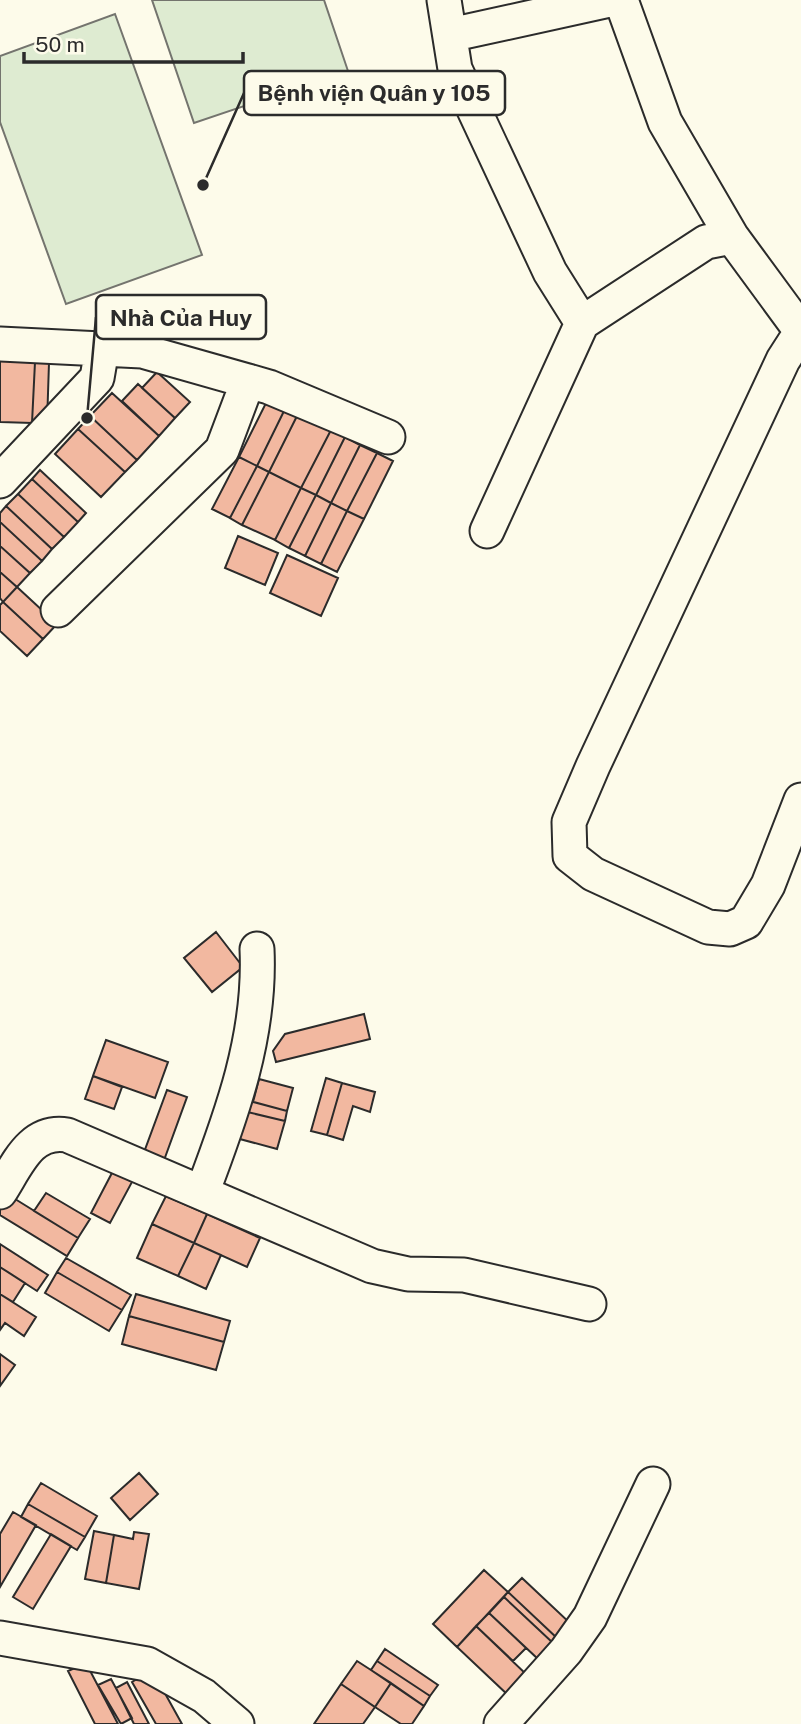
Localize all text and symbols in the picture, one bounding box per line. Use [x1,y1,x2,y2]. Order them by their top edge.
scale bar [24,21,243,65]
text: 50 m [35,32,85,57]
callout: Bệnh viện Quân y 105 [244,71,505,115]
text: Bệnh viện Quân y 105 [257,79,491,106]
callout: Nhà Của Huy [96,295,266,339]
text: Nhà Của Huy [110,304,252,331]

